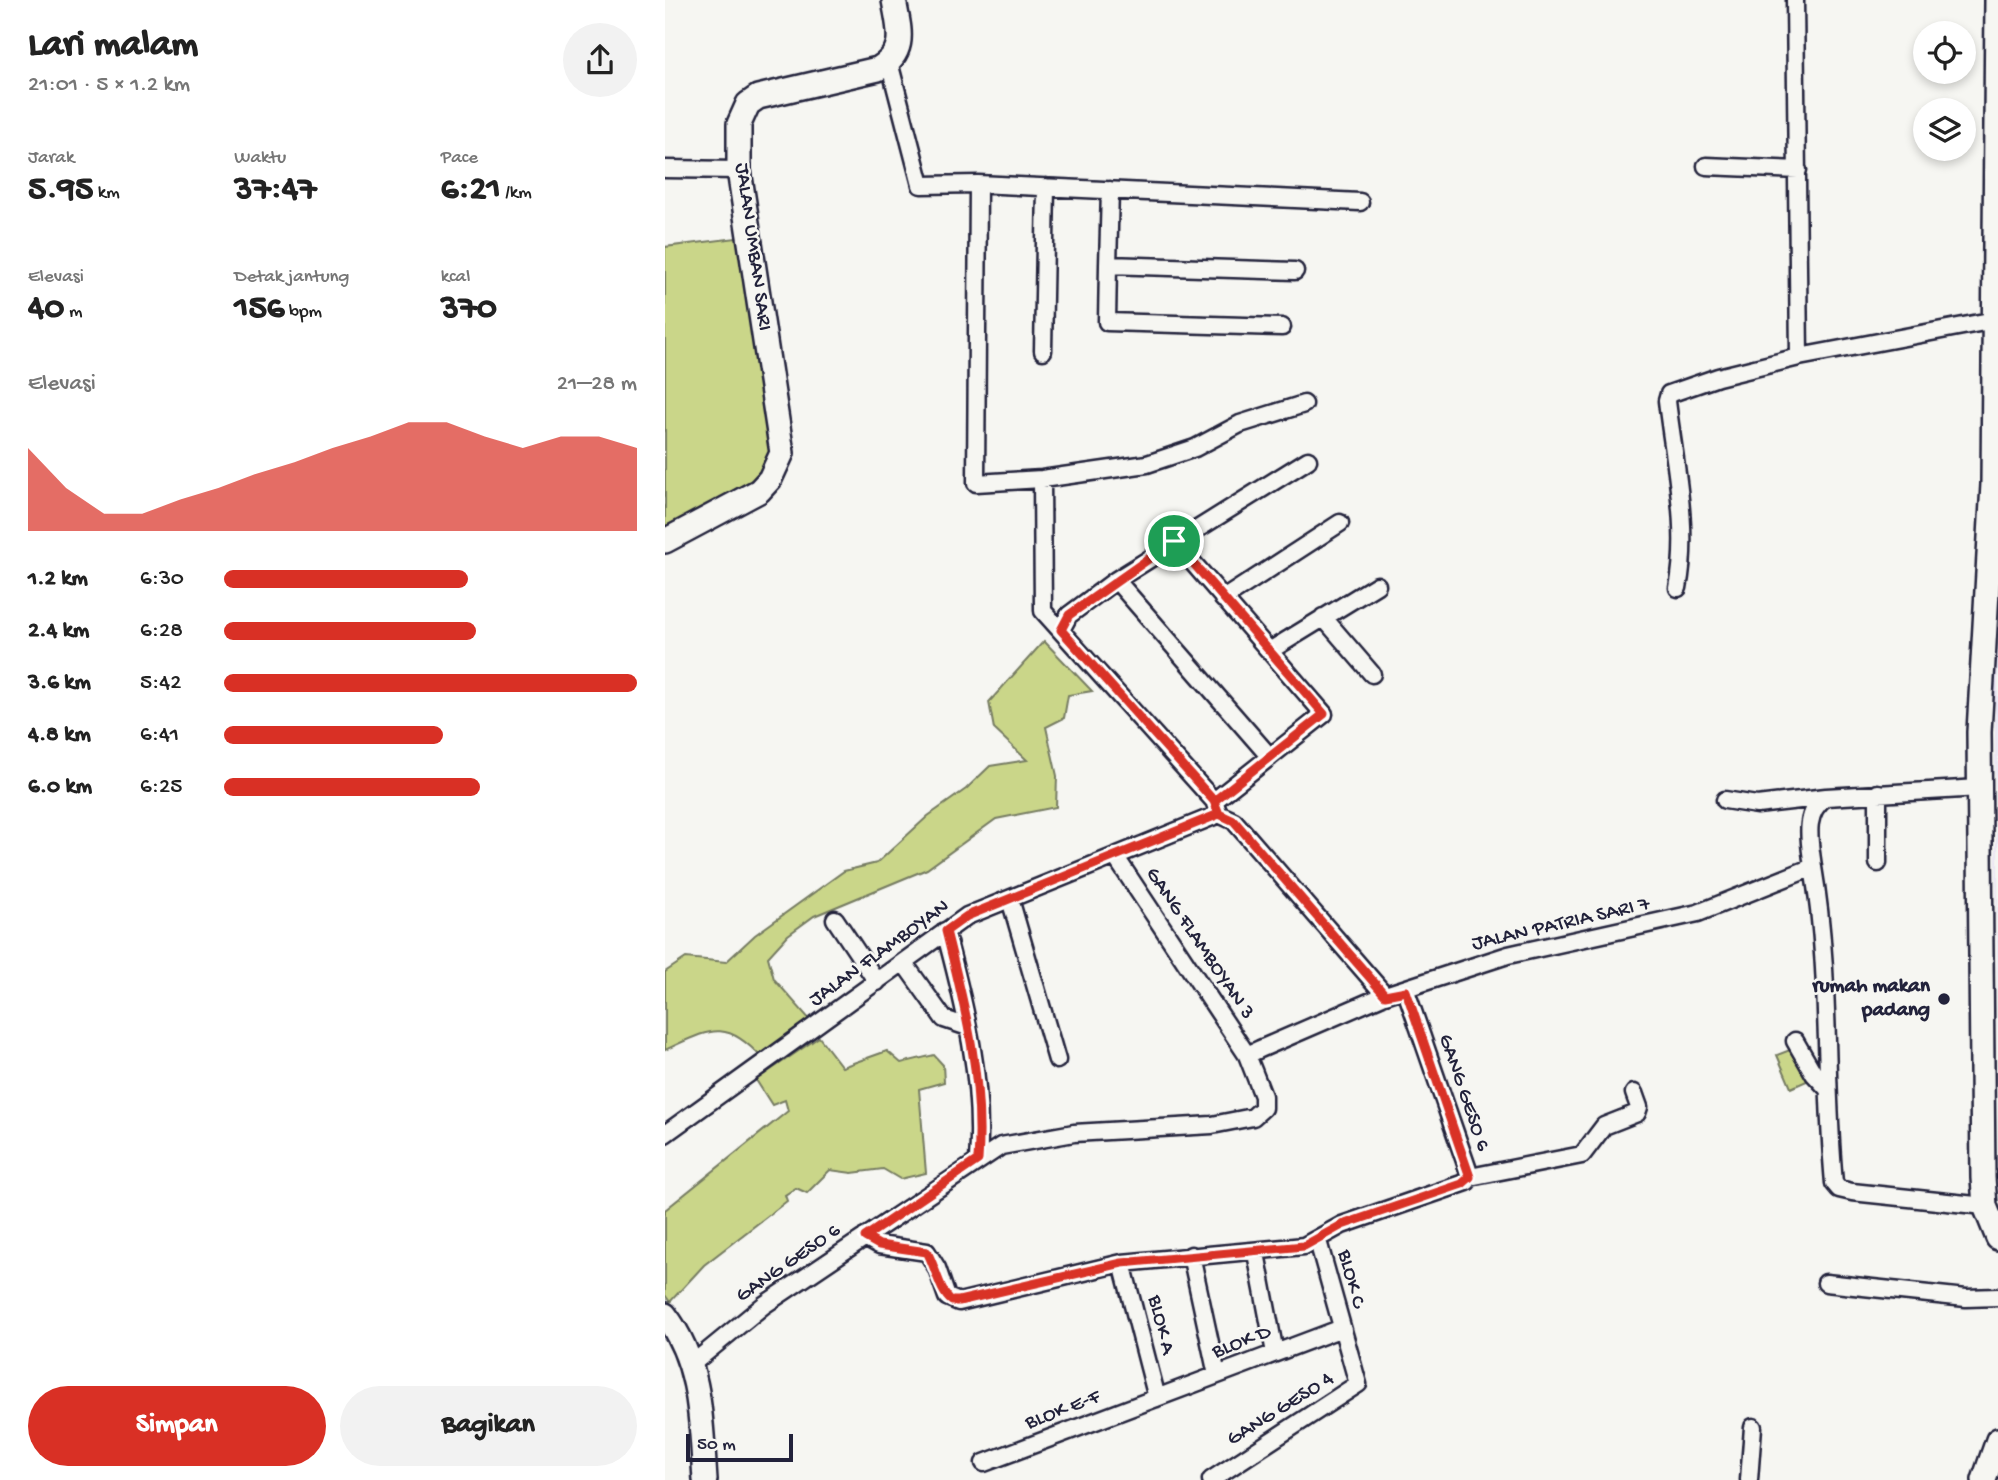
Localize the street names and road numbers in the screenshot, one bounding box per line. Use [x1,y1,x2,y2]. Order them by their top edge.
street label: JALAN UMBAN SARI [728,162,776,332]
street label: GANG FLAMBOYAN 3 [1139,863,1259,1025]
street label: JALAN PATRIA SARI 7 [1470,892,1653,958]
street label: JALAN FLAMBOYAN [805,895,955,1013]
street label: GANG GESO 6 [1431,1031,1495,1155]
street label: GANG GESO 6 [732,1219,846,1309]
street label: BLOK C [1330,1246,1370,1312]
street label: BLOK A [1140,1292,1180,1359]
street label: BLOK D [1208,1320,1275,1366]
street label: GANG GESO 4 [1223,1367,1339,1453]
street label: BLOK E-F [1021,1385,1105,1437]

